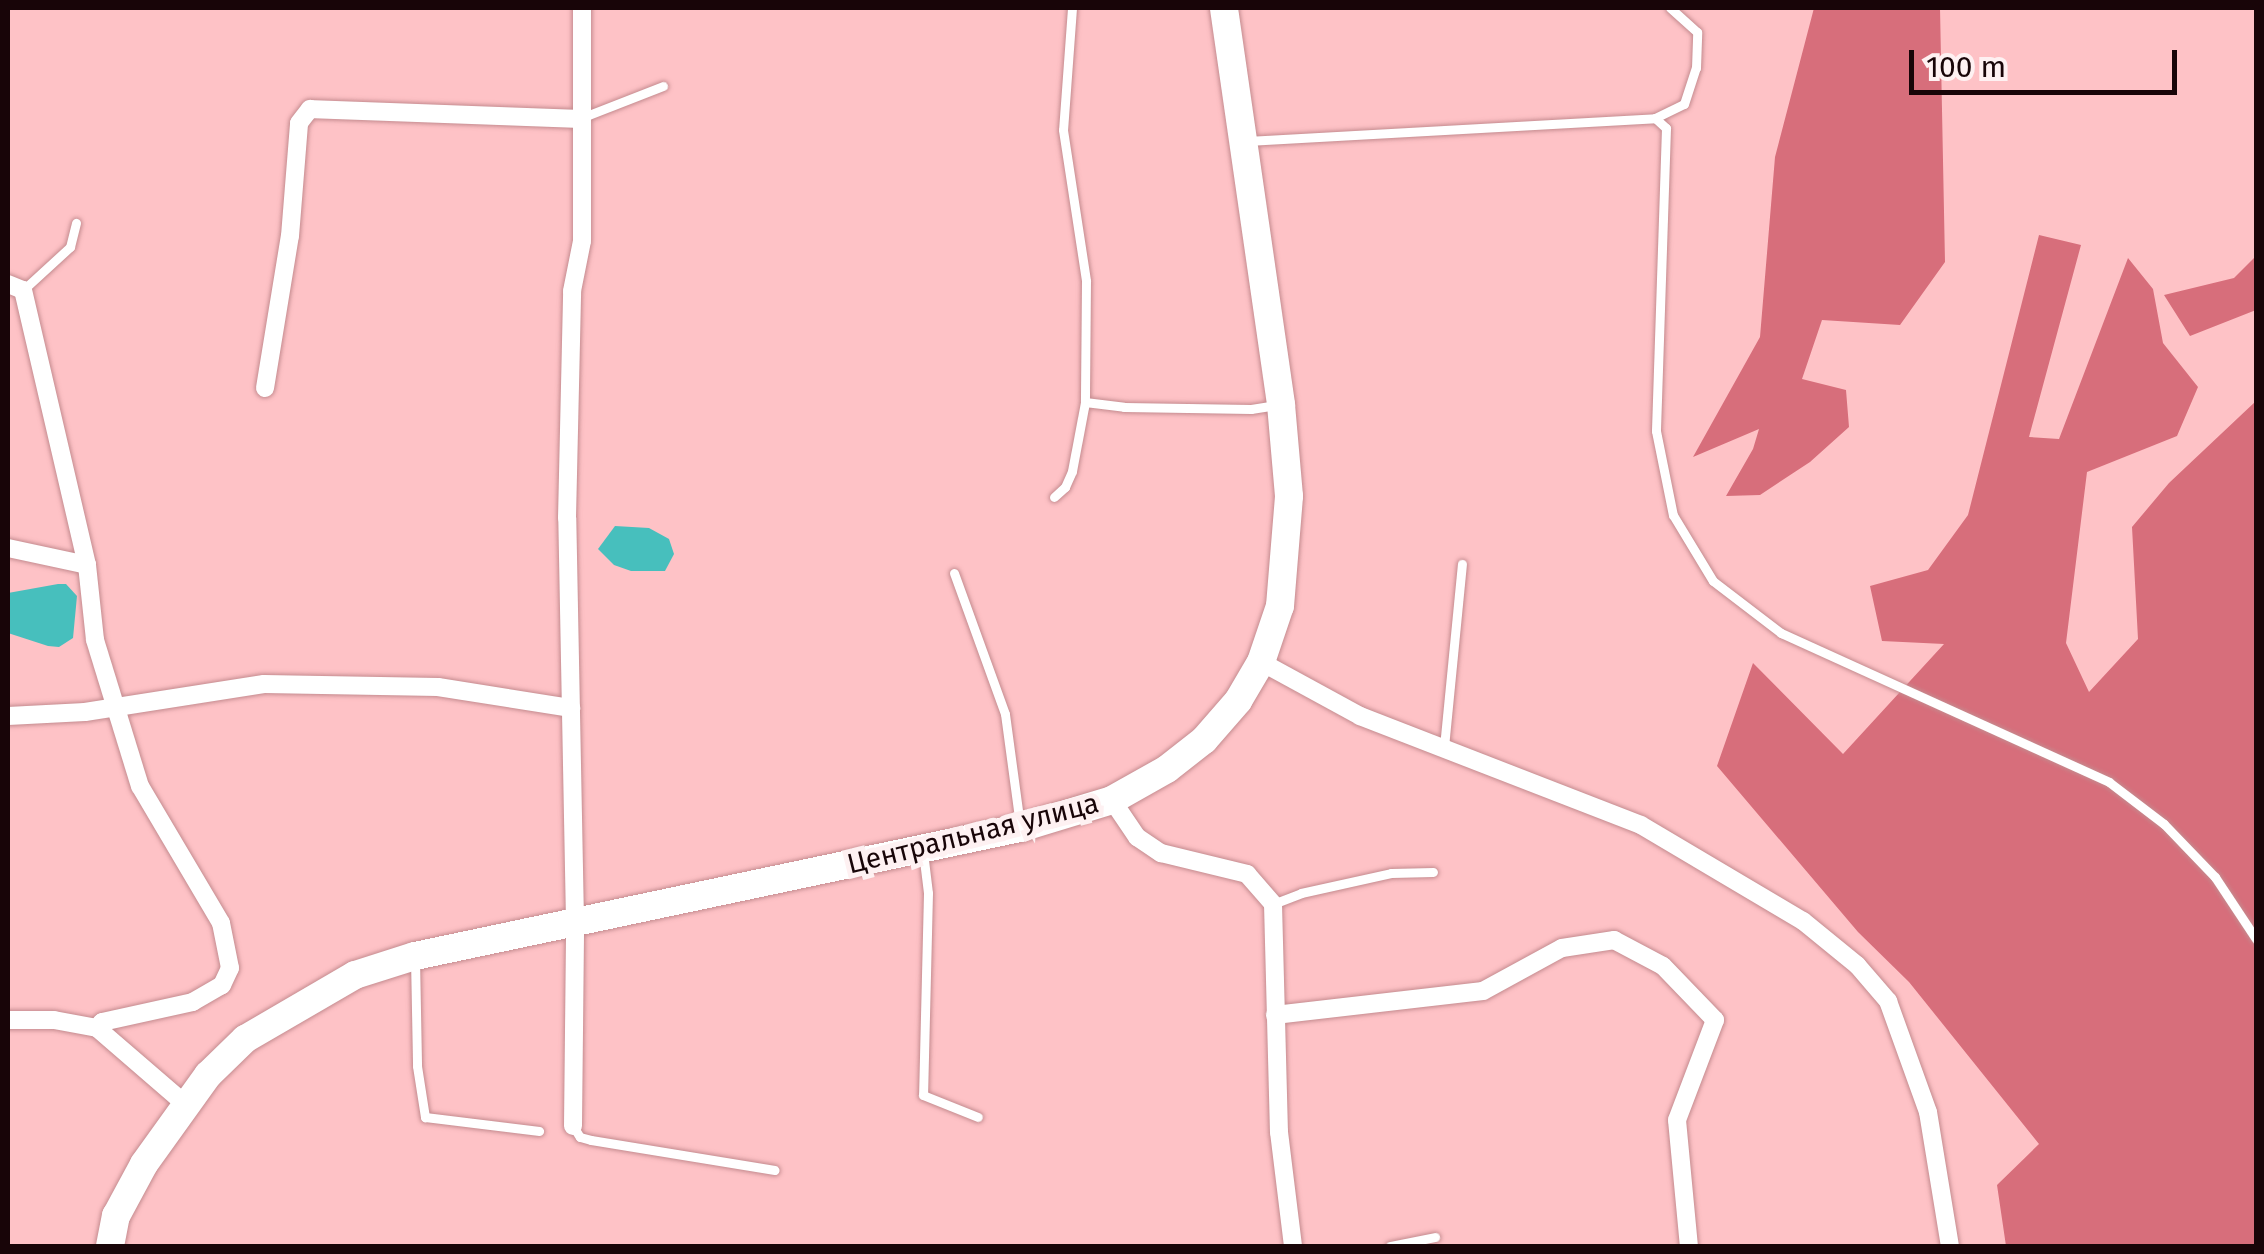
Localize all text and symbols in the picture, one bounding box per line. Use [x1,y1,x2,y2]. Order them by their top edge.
scale bar [1914,30,2182,92]
text: 100 m [1926,49,2006,85]
street label: Центральная улица [844,786,1102,882]

